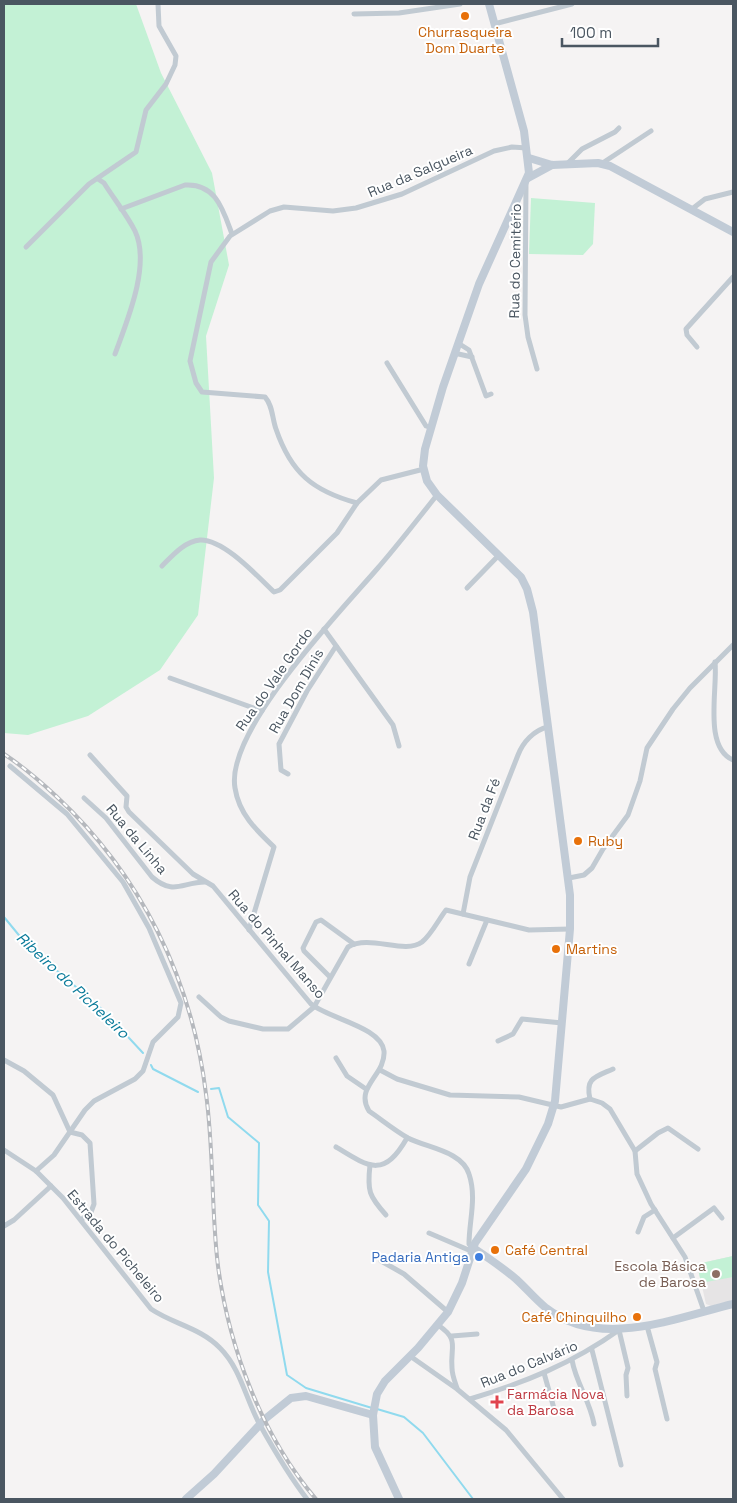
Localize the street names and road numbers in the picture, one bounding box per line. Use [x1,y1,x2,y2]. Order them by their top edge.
street label: Rua da Salgueira [365,141,475,201]
street label: Rua do Cemitério [505,203,525,319]
street label: Rua do Vale Gordo [232,624,316,734]
street label: Rua Dom Dinis [265,645,327,737]
street label: Rua da Fé [464,775,504,843]
street label: Rua da Linha [102,800,172,878]
street label: Rua do Pinhal Manso [225,886,329,1002]
street label: Estrada do Picheleiro [63,1186,169,1306]
street label: Rua do Calvário [478,1336,580,1392]

